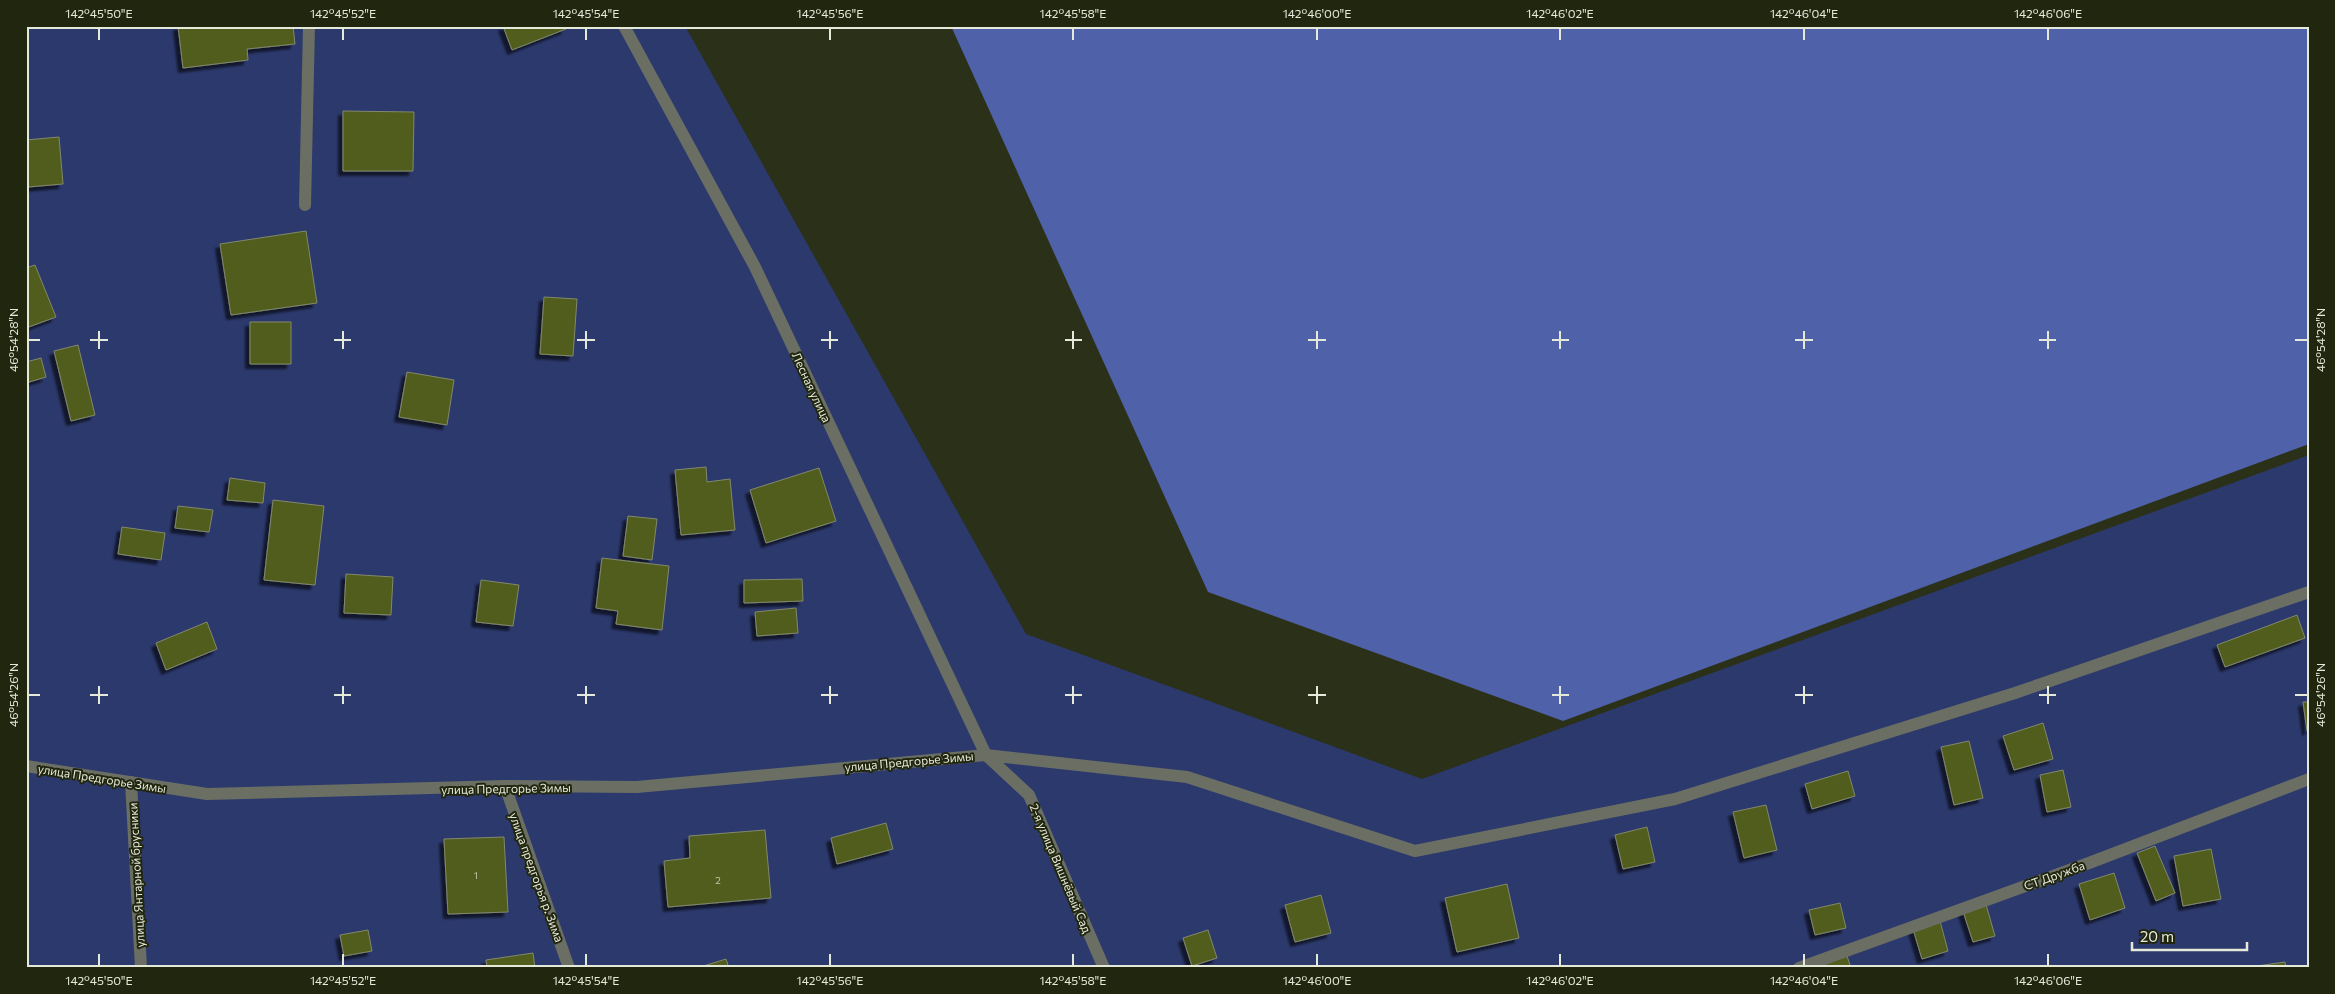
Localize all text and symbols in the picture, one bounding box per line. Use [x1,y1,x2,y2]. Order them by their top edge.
text: 142°45'50"E [65,6,133,20]
text: 142°45'52"E [310,6,376,20]
text: 142°45'54"E [553,6,619,20]
text: 142°45'56"E [797,6,863,20]
text: 142°45'58"E [1040,6,1106,20]
text: 142°46'00"E [1283,6,1351,20]
text: 142°46'02"E [1526,6,1594,20]
text: 142°46'04"E [1770,6,1838,20]
text: 142°46'06"E [2014,6,2082,20]
text: 46°54'28"N [6,308,20,372]
text: 46°54'28"N [2313,308,2327,372]
street label: Лесная улица [790,350,834,424]
text: 46°54'26"N [6,663,20,727]
text: 46°54'26"N [2313,663,2327,727]
street label: улица Предгорье Зимы [844,748,974,774]
street label: улица Предгорье Зимы [37,761,167,795]
street label: улица Предгорье Зимы [441,780,571,796]
street label: 2-я улица Вишнёвый Сад [1027,801,1095,935]
street label: улица Янтарной брусники [125,802,147,948]
street label: улица предгорья р. Зима [507,810,567,944]
street label: СТ Дружба [2022,858,2086,892]
house number: 1 [474,869,478,881]
house number: 2 [715,874,721,886]
scale bar [2132,919,2248,951]
text: 20 m [2140,927,2174,945]
text: 142°45'50"E [65,973,133,987]
text: 142°45'52"E [310,973,376,987]
text: 142°45'54"E [553,973,619,987]
text: 142°45'56"E [797,973,863,987]
text: 142°45'58"E [1040,973,1106,987]
text: 142°46'00"E [1283,973,1351,987]
text: 142°46'02"E [1526,973,1594,987]
text: 142°46'04"E [1770,973,1838,987]
text: 142°46'06"E [2014,973,2082,987]

